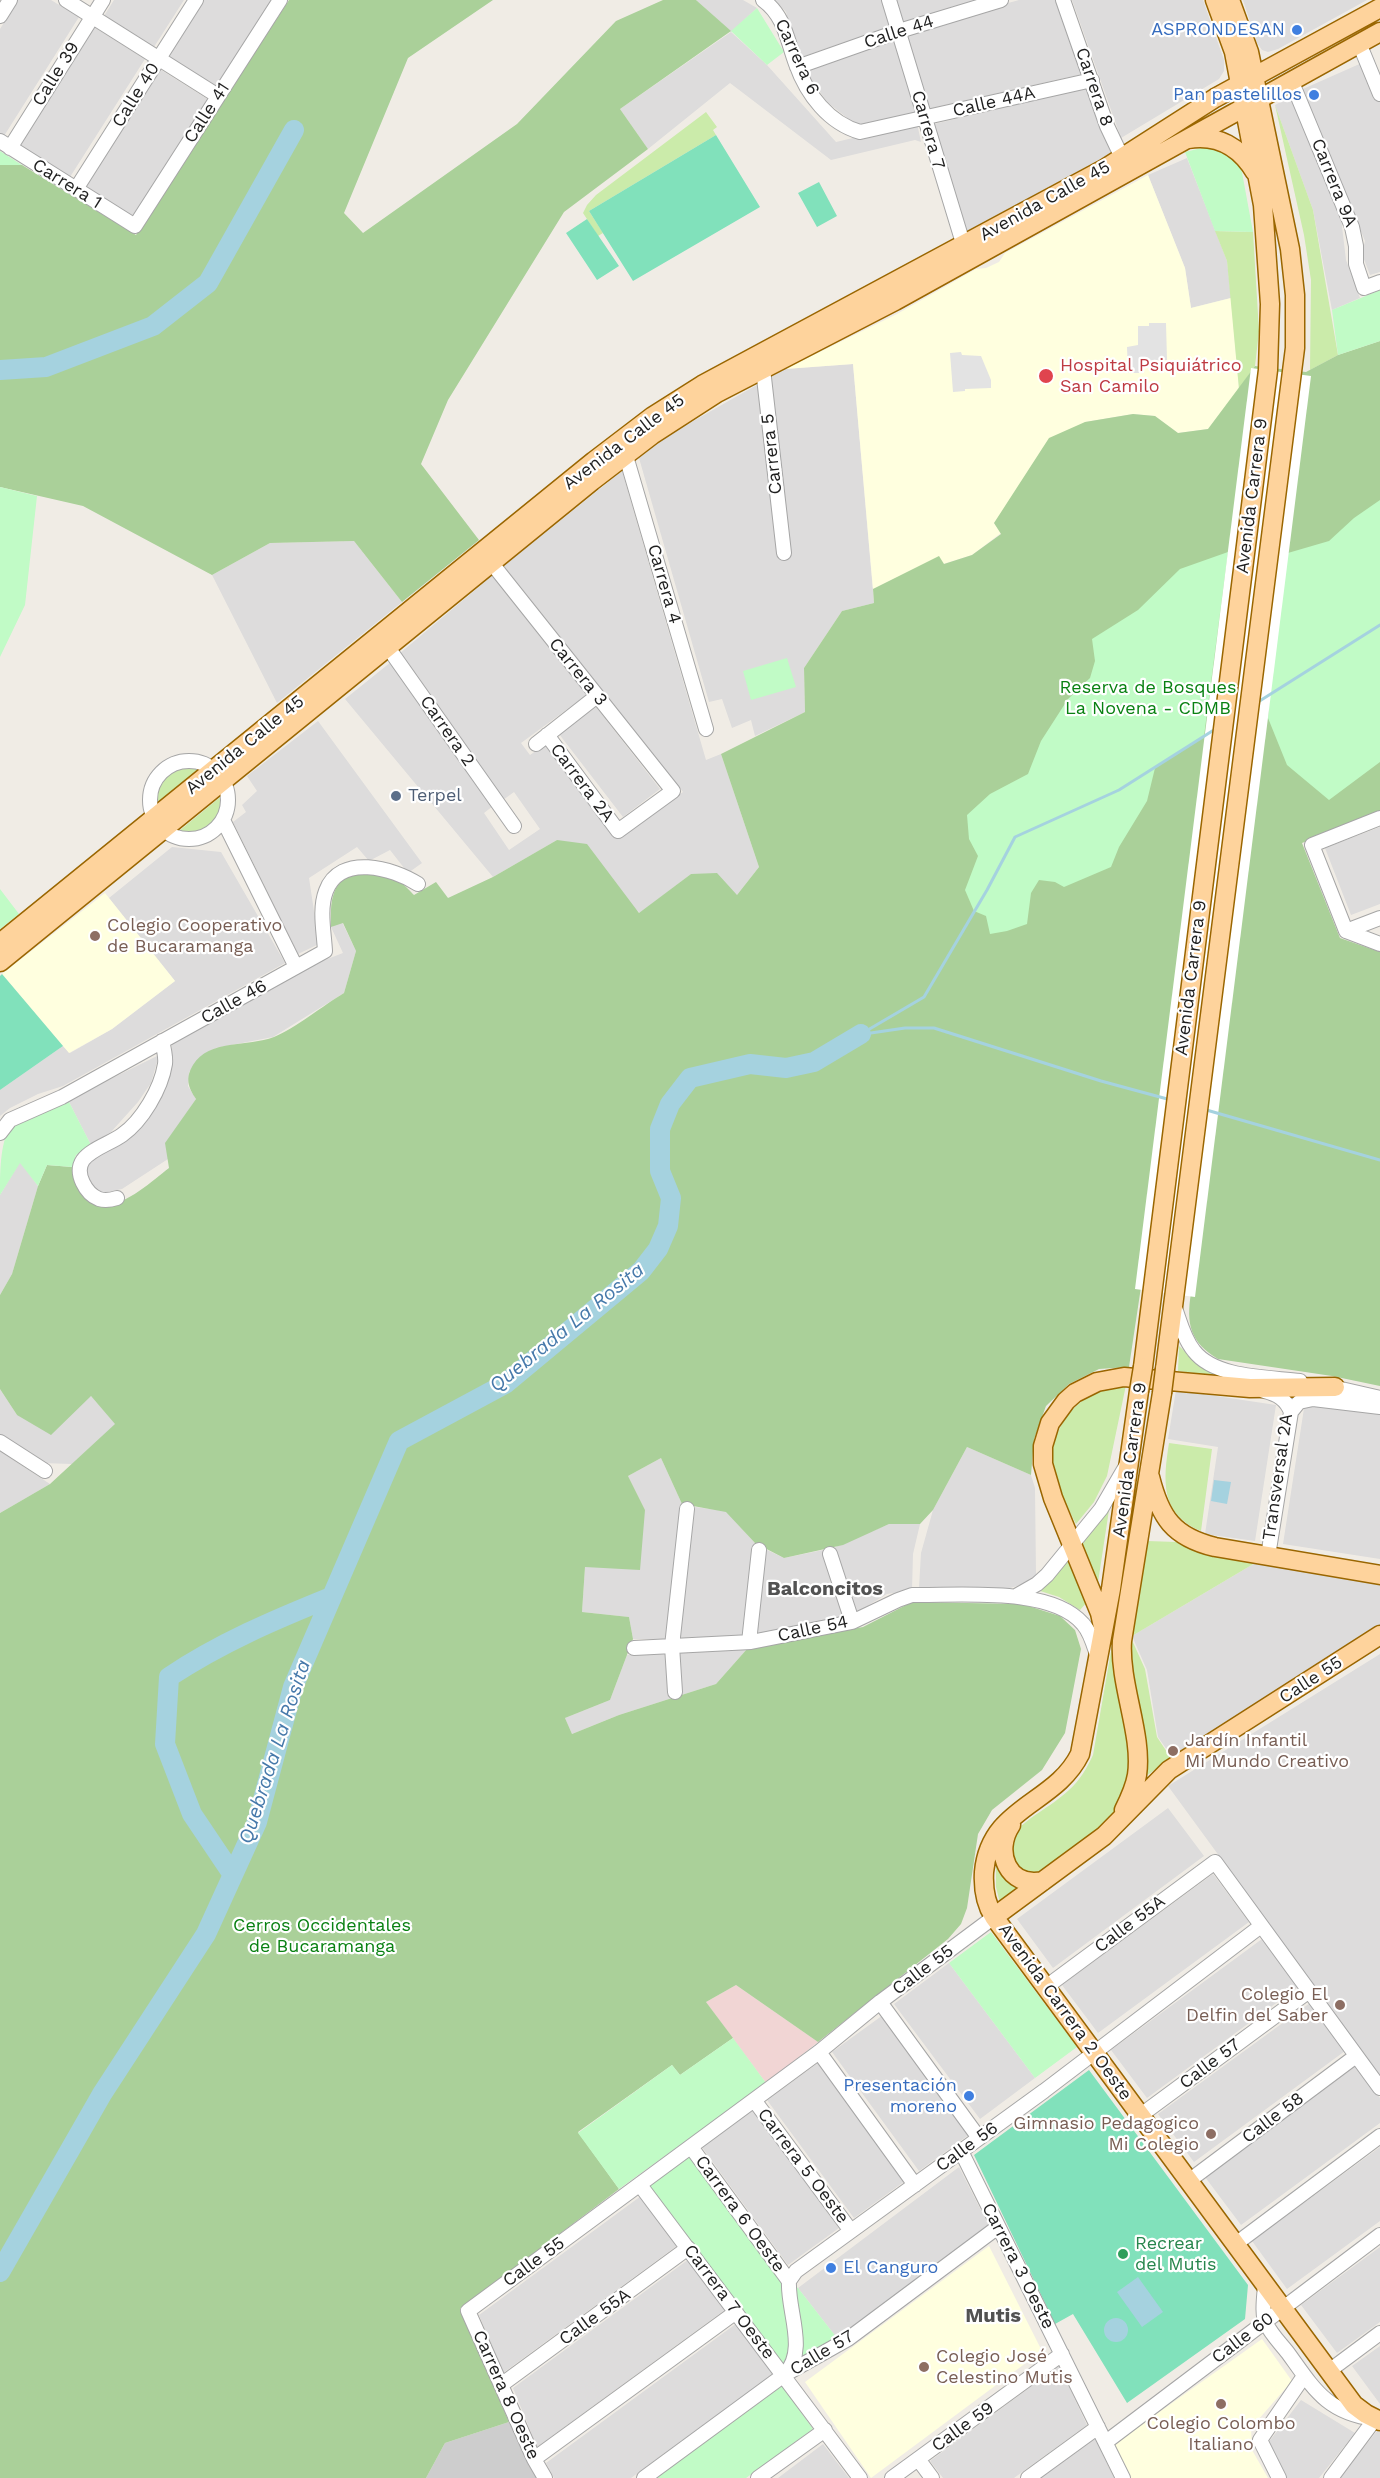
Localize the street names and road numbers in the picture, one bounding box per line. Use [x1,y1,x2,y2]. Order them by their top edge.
street label: Calle 44 [861,11,937,53]
street label: Carrera 6 [770,15,824,99]
street label: Calle 39 [28,38,84,110]
street label: Carrera 8 [1070,45,1118,129]
street label: Calle 40 [108,59,164,131]
street label: Calle 41 [179,79,235,147]
street label: Calle 44A [951,82,1037,122]
street label: Carrera 7 [906,88,950,172]
street label: Carrera 9A [1306,136,1362,230]
street label: Carrera 1 [28,154,106,214]
street label: Avenida Calle 45 [976,156,1114,246]
street label: Avenida Calle 45 [559,389,689,495]
street label: Carrera 5 [757,412,787,496]
street label: Avenida Carrera 9 [1232,417,1272,575]
street label: Carrera 4 [642,542,686,626]
street label: Carrera 3 [544,634,612,710]
street label: Avenida Calle 45 [181,691,309,799]
street label: Carrera 2 [415,692,479,770]
street label: Carrera 2A [545,739,619,827]
street label: Avenida Carrera 9 [1171,899,1211,1057]
street label: Calle 46 [197,975,271,1029]
street label: Avenida Carrera 9 [1108,1381,1152,1539]
street label: Transversal 2A [1258,1412,1298,1542]
street label: Calle 54 [776,1611,850,1647]
street label: Calle 55 [1275,1652,1347,1708]
street label: Calle 55A [1090,1890,1170,1958]
street label: Avenida Carrera 2 Oeste [994,1919,1136,2105]
street label: Calle 55 [888,1940,958,2000]
street label: Calle 57 [1175,2034,1245,2094]
street label: Calle 58 [1238,2088,1308,2148]
street label: Carrera 5 Oeste [753,2104,853,2228]
street label: Calle 56 [932,2117,1002,2177]
street label: Carrera 6 Oeste [690,2151,790,2277]
street label: Carrera 3 Oeste [977,2199,1059,2333]
street label: Calle 55 [499,2232,569,2292]
street label: Carrera 7 Oeste [679,2240,779,2364]
street label: Calle 55A [555,2284,635,2350]
street label: Calle 60 [1208,2308,1278,2368]
street label: Calle 57 [786,2326,858,2380]
street label: Carrera 8 Oeste [468,2327,544,2463]
street label: Calle 59 [928,2397,998,2457]

